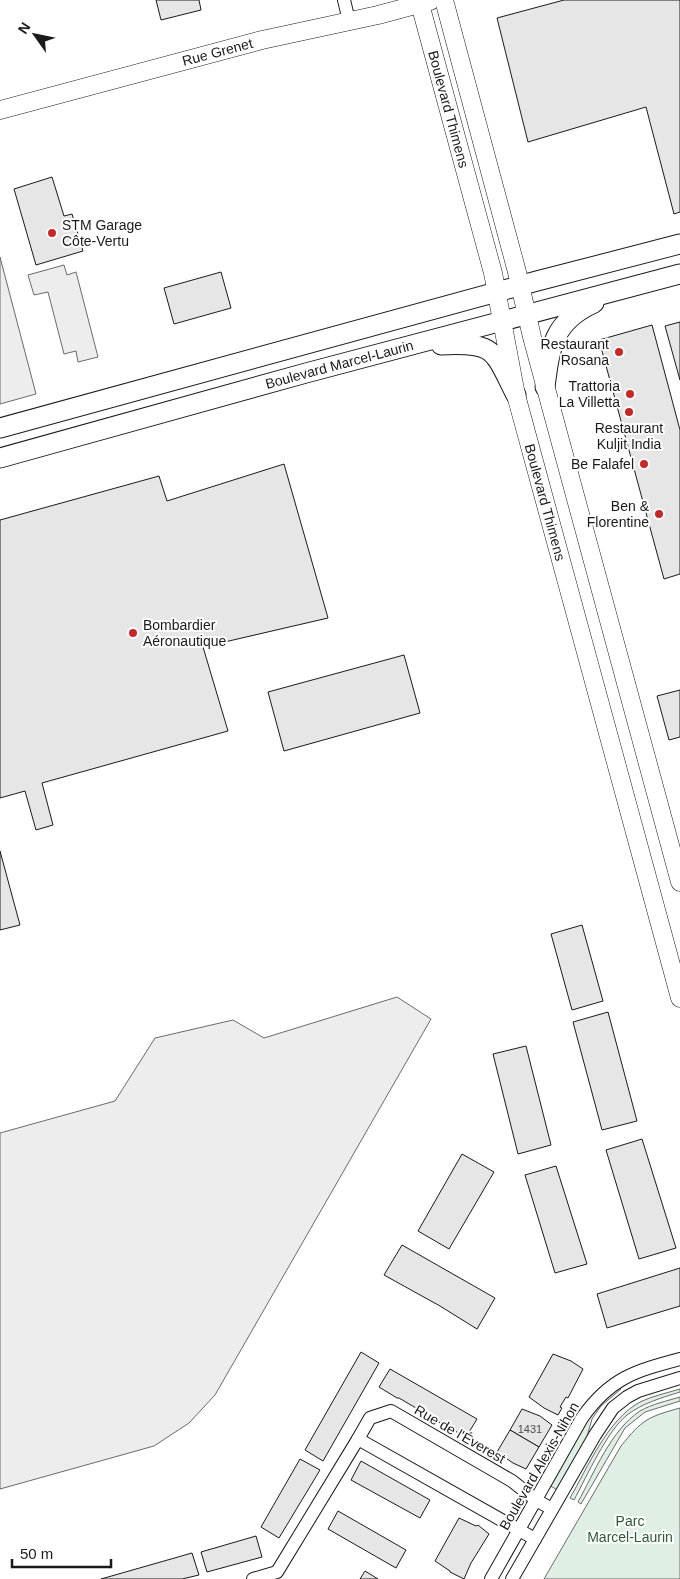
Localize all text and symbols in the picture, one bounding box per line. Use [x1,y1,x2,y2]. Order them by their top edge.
north arrow [10,10,60,60]
text: N [15,19,34,37]
street label: Rue Grenet [180,35,255,69]
street label: Boulevard Thimens [425,49,472,169]
place label: STM Garage Côte-Vertu [62,217,142,249]
marker: STM Garage Côte-Vertu [46,227,58,239]
place label: Restaurant Rosana [541,336,609,368]
street label: Boulevard Marcel-Laurin [263,337,415,392]
marker: Restaurant Rosana [613,346,625,358]
place label: Trattoria La Villetta [559,378,620,410]
marker: Trattoria La Villetta [624,388,636,400]
marker: Restaurant Kuljit India [623,406,635,418]
place label: Restaurant Kuljit India [595,420,663,452]
street label: Boulevard Thimens [522,442,569,562]
place label: Be Falafel [571,456,634,472]
marker: Be Falafel [638,458,650,470]
place label: Ben & Florentine [587,498,650,530]
marker: Ben & Florentine [653,508,665,520]
place label: Bombardier Aéronautique [143,617,227,649]
marker: Bombardier Aéronautique [127,627,139,639]
street label: Boulevard Alexis-Nihon [496,1399,582,1533]
street label: Rue de l'Éverest [412,1402,508,1467]
house number: 1431 [518,1423,542,1435]
park label: Parc Marcel-Laurin [587,1513,673,1545]
scale bar [12,1536,111,1568]
text: 50 m [20,1545,53,1562]

